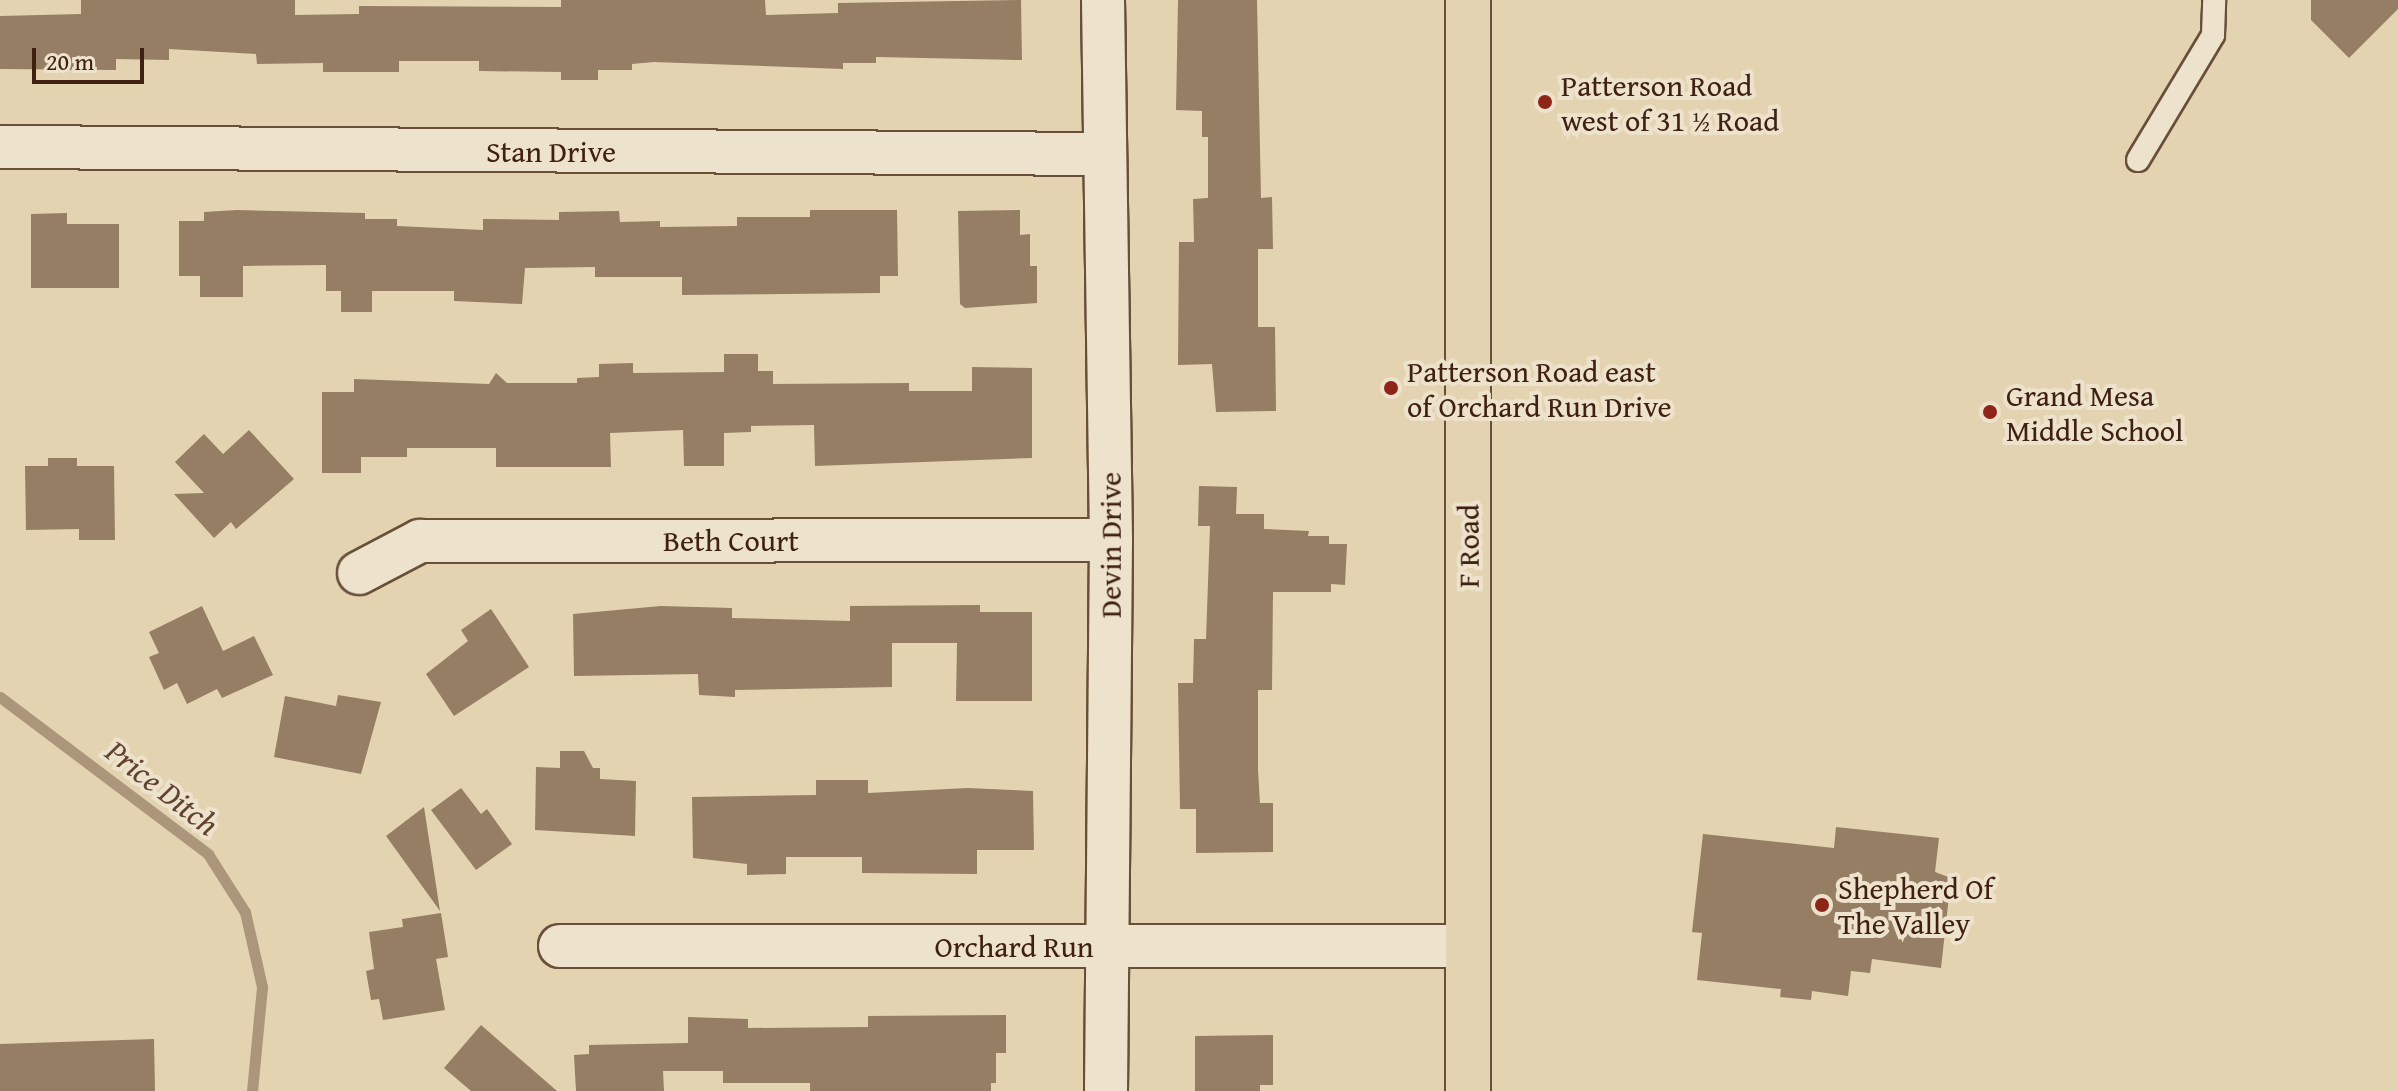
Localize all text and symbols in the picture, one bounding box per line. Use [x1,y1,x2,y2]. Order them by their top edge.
scale bar [36,32,148,82]
text: 20 m [46,44,94,79]
place label: Patterson Road west of 31 ½ Road [1561,67,1779,138]
marker: Patterson Road west of 31 ½ Road [1536,93,1554,111]
street label: Stan Drive [486,133,616,169]
place label: Patterson Road east of Orchard Run Drive [1407,353,1671,424]
place label: Grand Mesa Middle School [2006,377,2184,448]
marker: Patterson Road east of Orchard Run Drive [1382,379,1400,397]
marker: Grand Mesa Middle School [1981,403,1999,421]
street label: Devin Drive [1092,472,1128,618]
street label: F Road [1450,504,1486,588]
street label: Beth Court [663,522,799,558]
water label: Price Ditch [98,732,226,844]
place label: Shepherd Of The Valley [1838,870,1993,940]
marker: Shepherd Of The Valley [1813,896,1831,914]
street label: Orchard Run [934,928,1094,964]

